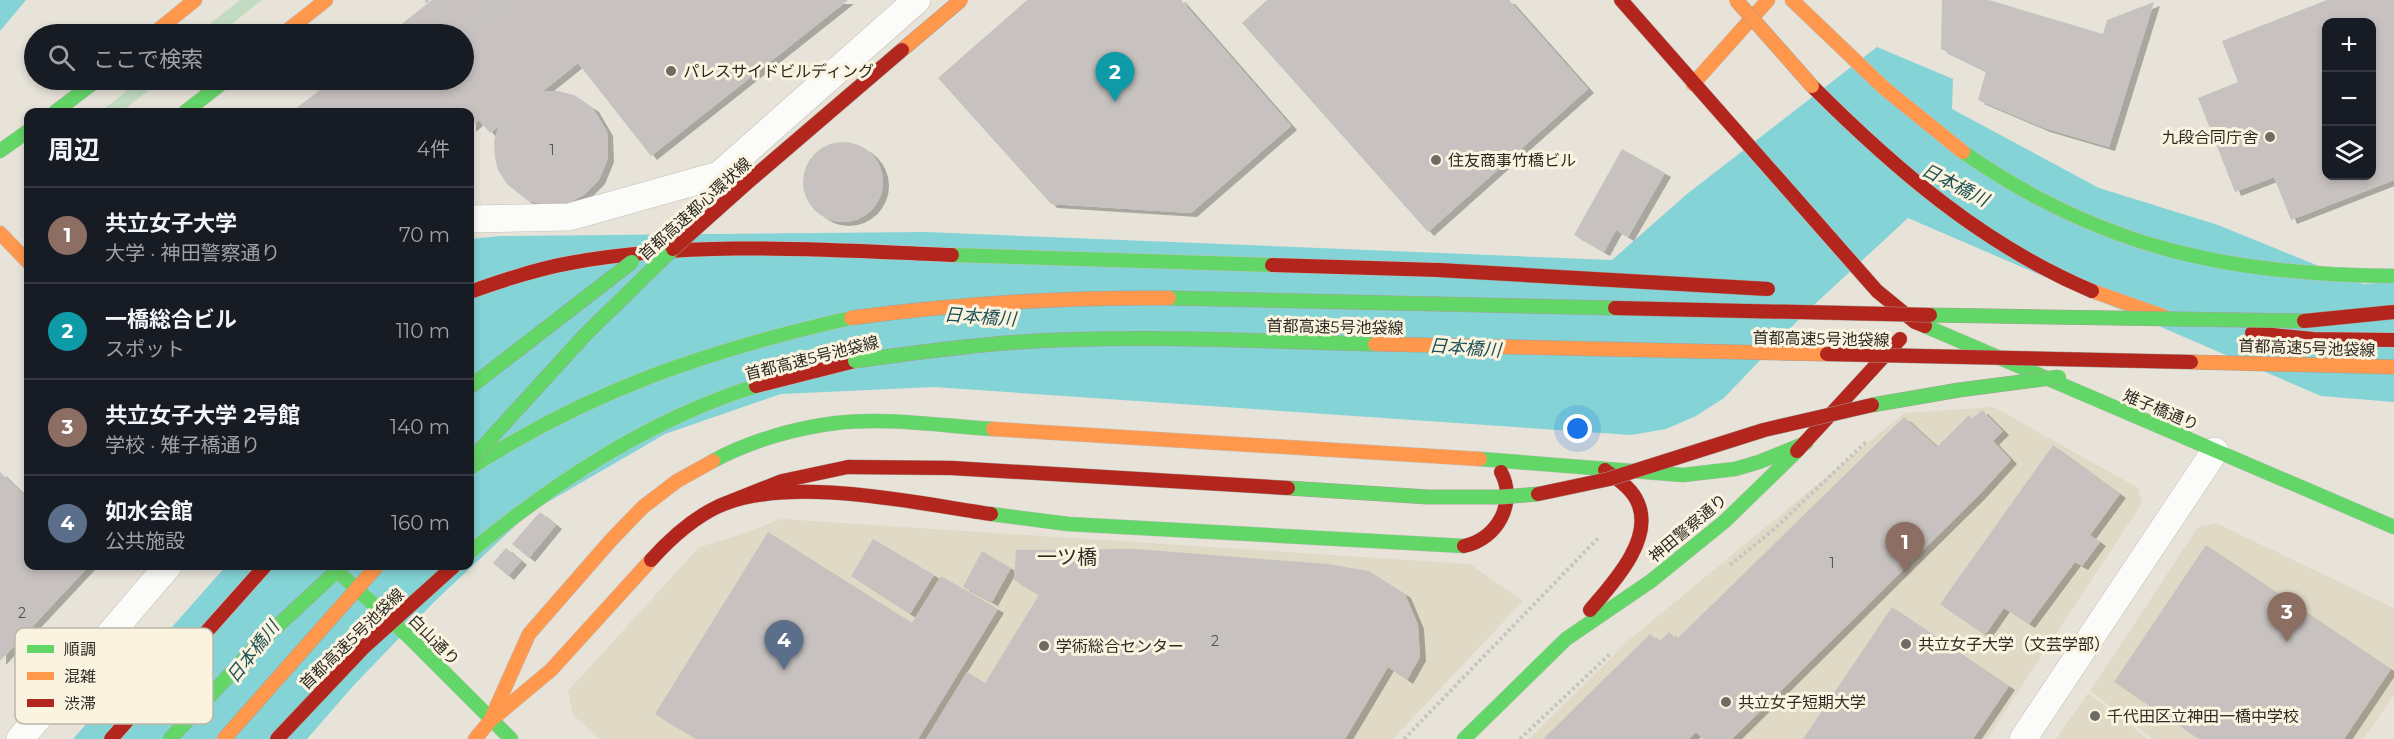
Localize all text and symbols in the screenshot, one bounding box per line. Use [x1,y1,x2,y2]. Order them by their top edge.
map controls [2322,18,2376,180]
button: + [2322,18,2376,72]
search box [24,24,474,90]
icon: search [45,41,78,74]
text: ここで検索 [93,46,203,73]
pin: 2 [1096,52,1134,102]
place label: パレスサイドビルディング [683,62,874,81]
marker: パレスサイドビルディング [664,64,678,78]
button: − [2322,72,2376,126]
button: layers [2322,126,2376,180]
place label: 九段合同庁舎 [2162,128,2258,147]
marker: 九段合同庁舎 [2263,130,2277,144]
text: 周辺 [48,134,100,166]
text: 4件 [417,137,450,161]
house number: 1 [549,141,555,159]
place label: 住友商事竹橋ビル [1448,151,1576,170]
marker: 住友商事竹橋ビル [1429,153,1443,167]
street label: 首都高速都心環状線 [635,154,755,264]
water label: 日本橋川 [1918,159,1994,212]
text: 共立女子大学 [105,210,237,237]
text: 1 [64,223,71,247]
text: 70 m [399,223,450,247]
text: 大学 · 神田警察通り [105,241,281,265]
water label: 日本橋川 [943,304,1019,331]
text: 一橋総合ビル [105,306,237,333]
street label: 首都高速5号池袋線 [1266,316,1404,338]
text: 2 [62,319,73,343]
text: 110 m [396,319,450,343]
street label: 首都高速5号池袋線 [1752,328,1890,350]
street label: 首都高速5号池袋線 [743,332,881,384]
water label: 日本橋川 [1428,335,1504,362]
street label: 首都高速5号池袋線 [2238,336,2376,360]
text: スポット [105,337,185,361]
street label: 雉子橋通り [2120,386,2202,434]
text: 共立女子大学 2号館 [105,402,300,429]
your location [1563,414,1592,443]
text: 3 [62,415,73,439]
text: 140 m [390,415,450,439]
text: 学校 · 雉子橋通り [105,433,261,457]
street label: 神田警察通り [1645,490,1731,566]
text: 如水会館 [105,498,193,525]
text: 4 [61,511,74,535]
text: 160 m [391,511,450,535]
pin: 1 [1886,522,1924,572]
text: 公共施設 [105,529,185,553]
district label: 一ツ橋 [1037,545,1097,569]
house number: 1 [1829,554,1835,572]
street label: 首都高速5号池袋線 [296,585,408,693]
pin: 3 [2268,592,2306,642]
house number: 2 [18,604,26,622]
street label: 白山通り [405,611,463,669]
water label: 日本橋川 [222,615,285,687]
pin: 4 [764,620,804,670]
legend [15,628,213,724]
house number: 2 [1211,632,1219,650]
place label: 共立女子大学（文芸学部） [1918,635,2110,654]
place label: 学術総合センター [1056,637,1184,656]
marker: 共立女子大学（文芸学部） [1899,637,1913,651]
marker: 学術総合センター [1037,639,1051,653]
text: 順調 [64,640,96,659]
text: 混雑 [64,667,96,686]
place label: 共立女子短期大学 [1738,693,1866,712]
text: 渋滞 [64,694,96,713]
marker: 共立女子短期大学 [1719,695,1733,709]
place label: 千代田区立神田一橋中学校 [2107,707,2299,726]
marker: 千代田区立神田一橋中学校 [2088,709,2102,723]

